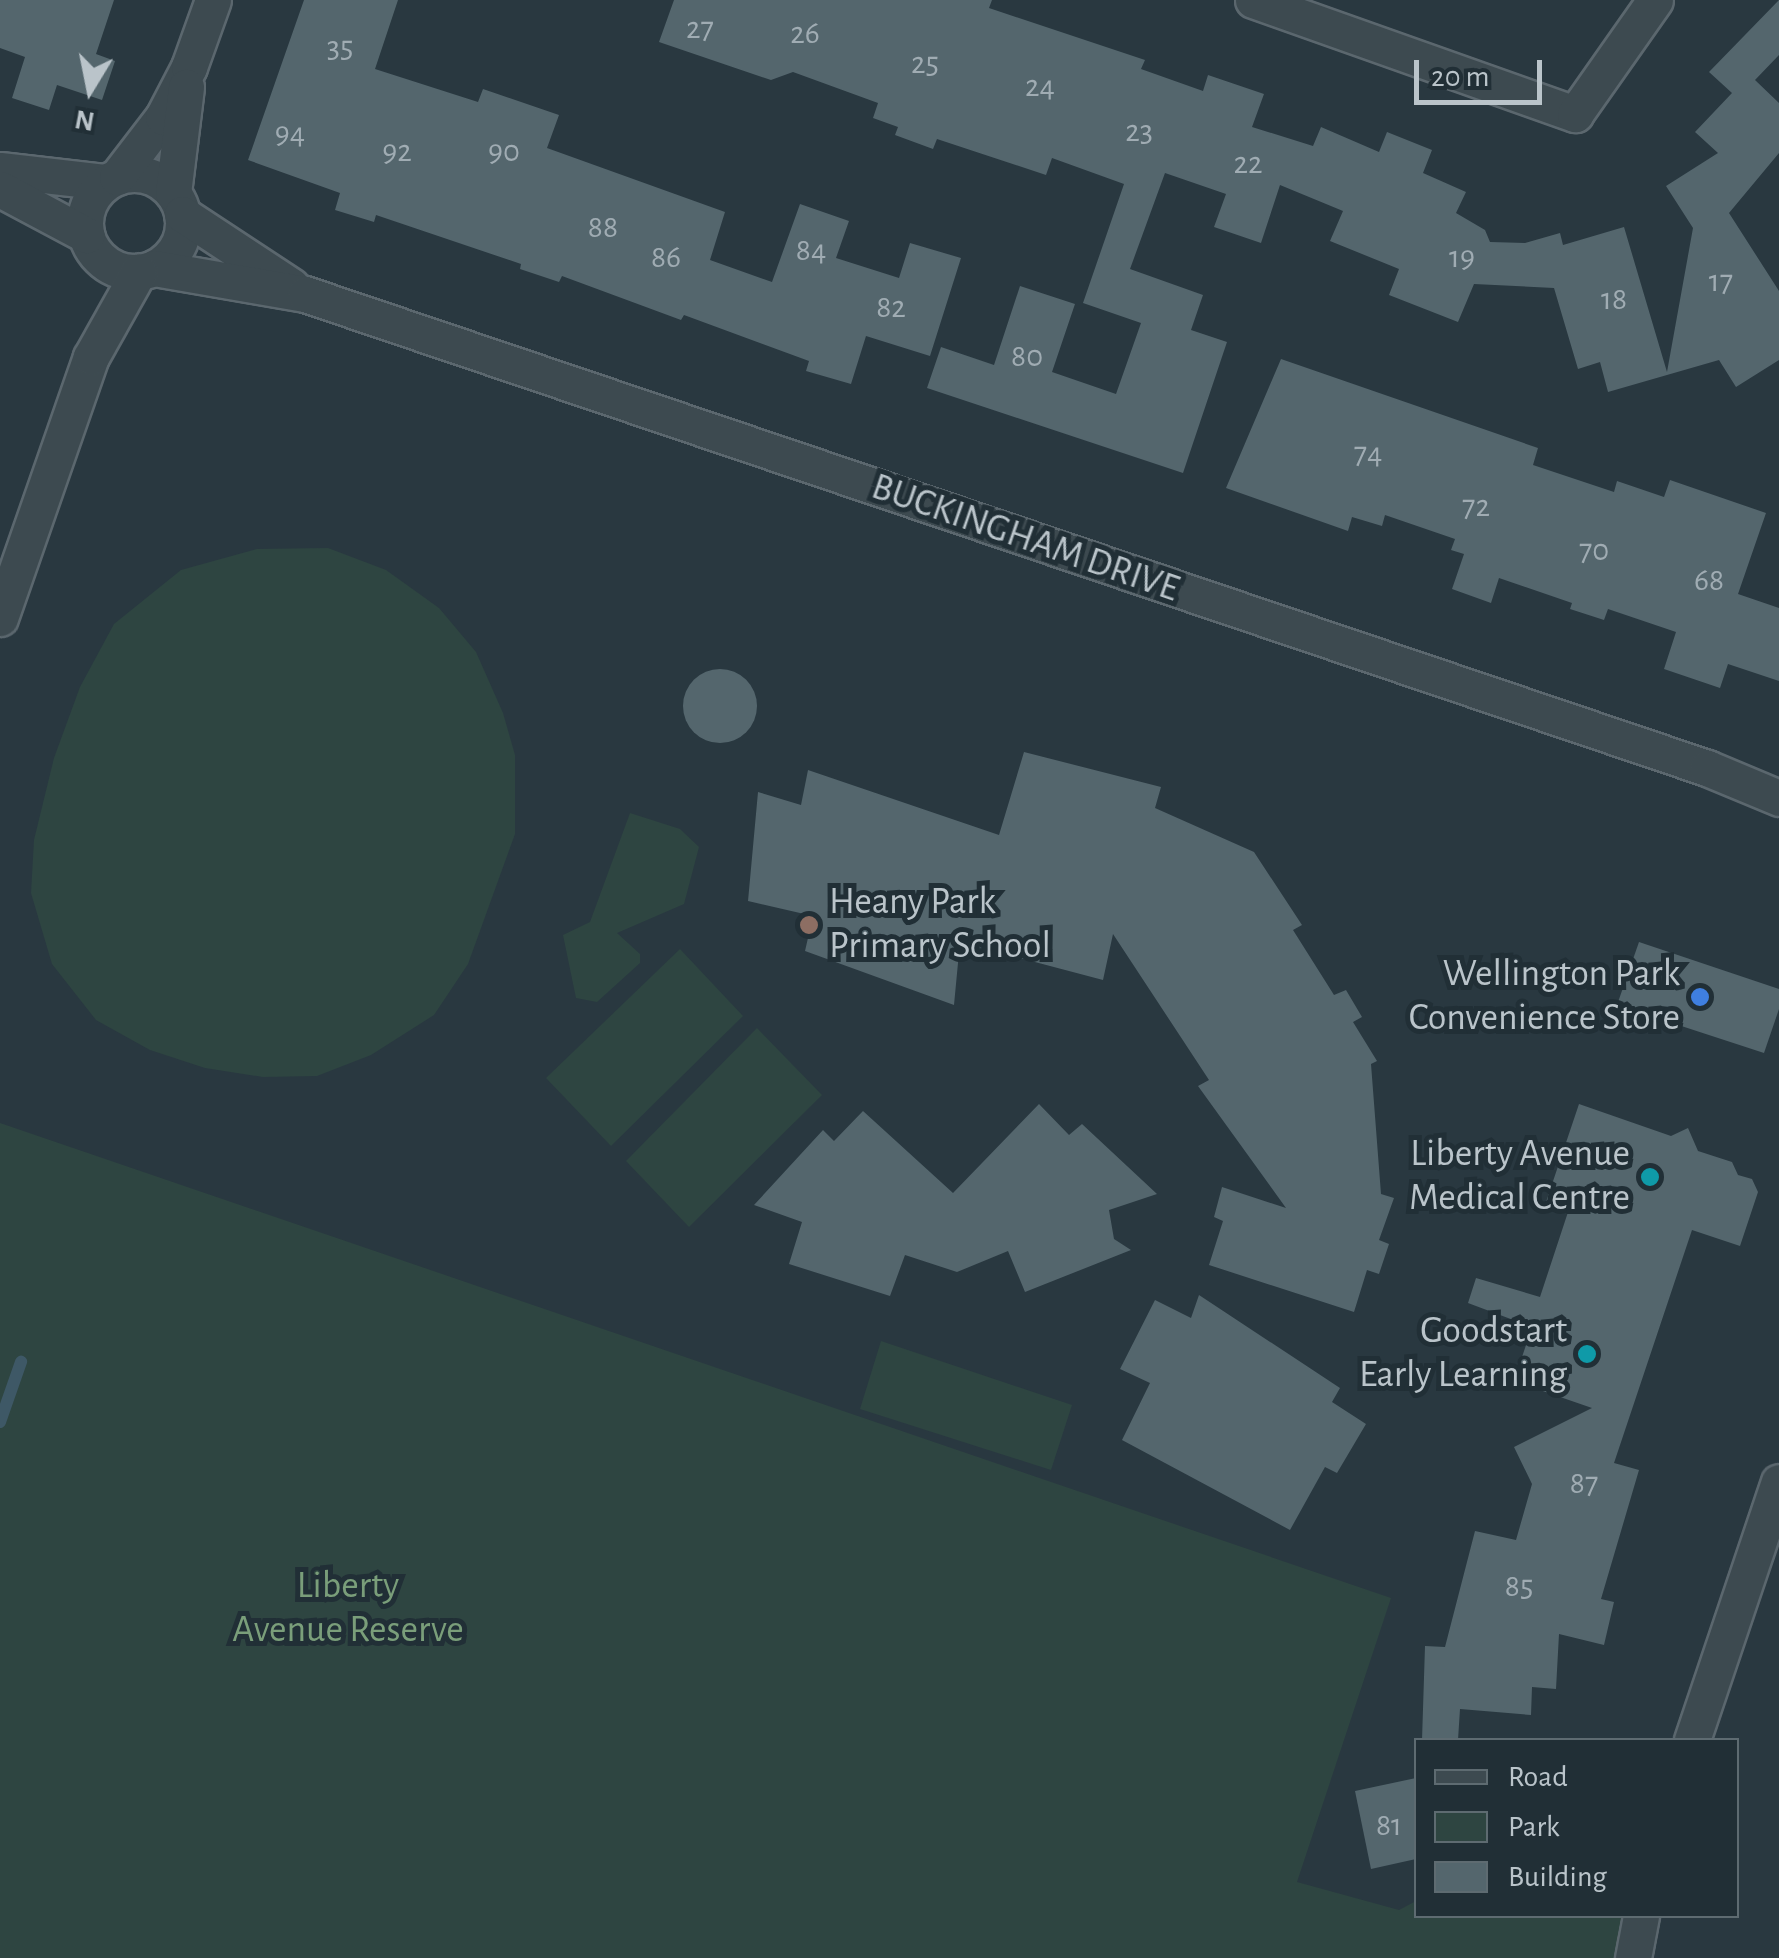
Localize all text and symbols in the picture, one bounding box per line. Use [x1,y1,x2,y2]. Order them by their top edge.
house number: 27 [686,9,714,47]
house number: 26 [790,14,820,52]
house number: 35 [327,28,353,66]
north arrow [40,40,140,140]
scale bar [1419,40,1546,102]
house number: 25 [911,44,939,82]
text: 20 m [1431,62,1489,92]
house number: 24 [1025,67,1055,105]
text: N [73,104,97,135]
house number: 23 [1125,112,1153,150]
house number: 94 [275,114,305,152]
house number: 92 [382,132,412,170]
house number: 90 [488,132,520,170]
house number: 22 [1233,144,1263,182]
house number: 88 [588,208,618,246]
house number: 84 [796,231,826,269]
house number: 86 [651,238,681,276]
house number: 19 [1449,238,1475,276]
house number: 17 [1709,262,1733,300]
house number: 18 [1601,280,1627,318]
house number: 82 [876,288,906,326]
house number: 80 [1011,337,1043,375]
house number: 74 [1354,434,1382,472]
street label: BUCKINGHAM DRIVE [865,465,1185,613]
house number: 72 [1462,487,1490,525]
house number: 70 [1579,531,1609,569]
house number: 68 [1694,561,1724,599]
place label: Heany Park Primary School [829,880,1051,969]
marker: Heany Park Primary School [798,914,820,936]
place label: Wellington Park Convenience Store [1409,952,1680,1042]
marker: Wellington Park Convenience Store [1689,986,1711,1008]
place label: Liberty Avenue Medical Centre [1409,1132,1630,1222]
marker: Liberty Avenue Medical Centre [1639,1166,1661,1188]
place label: Goodstart Early Learning [1359,1309,1567,1398]
marker: Goodstart Early Learning [1576,1343,1598,1365]
house number: 87 [1570,1464,1598,1502]
park label: Liberty Avenue Reserve [232,1564,464,1654]
house number: 85 [1505,1567,1533,1605]
legend [1414,1738,1739,1918]
text: Road [1508,1762,1568,1792]
house number: 81 [1376,1806,1402,1844]
text: Park [1508,1812,1560,1842]
text: Building [1508,1862,1607,1892]

